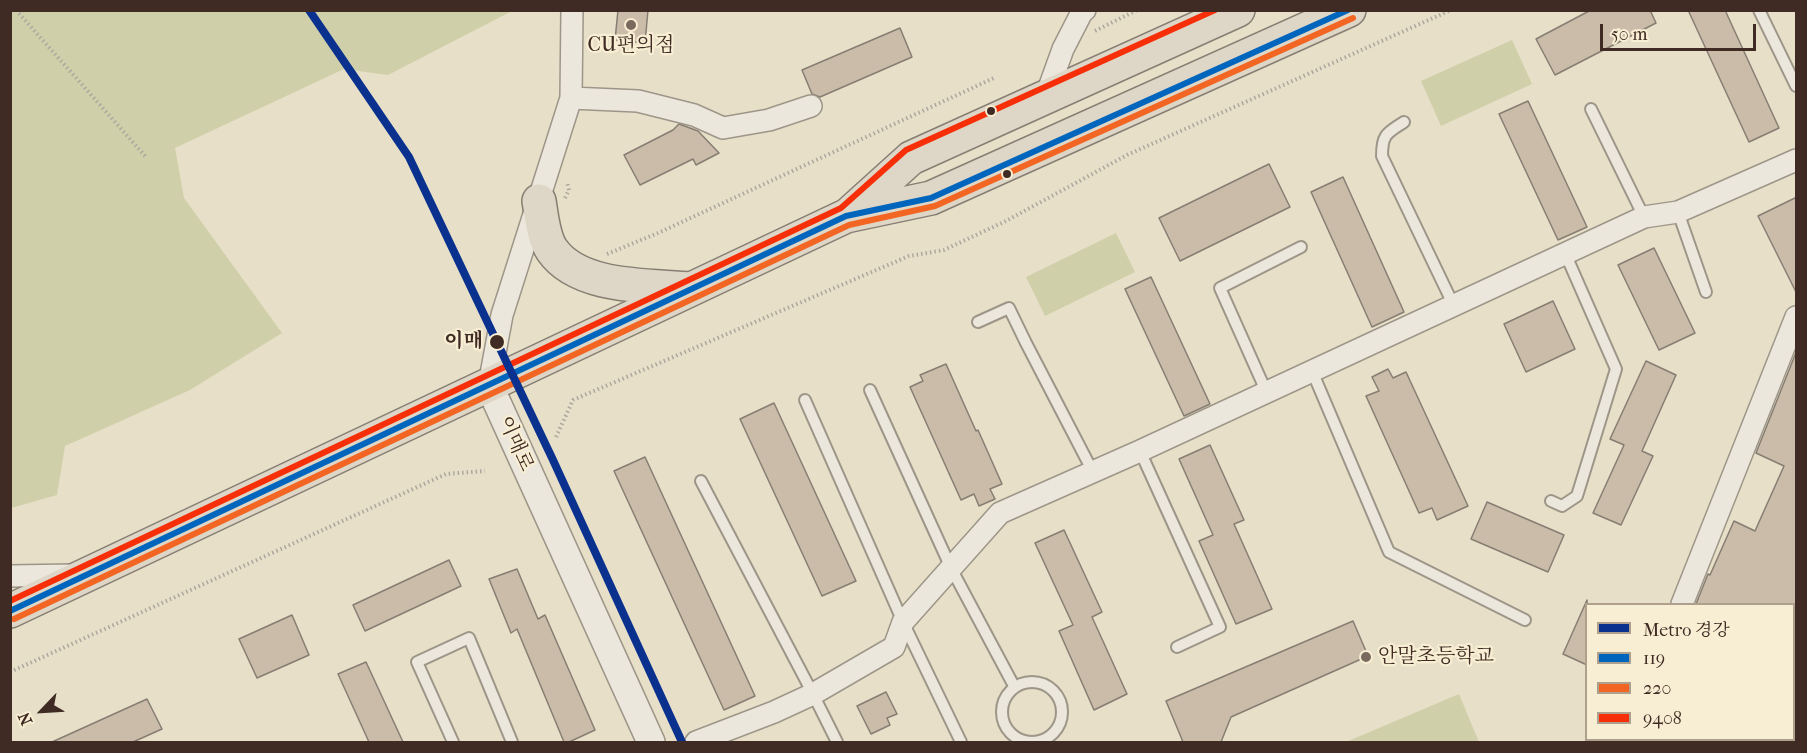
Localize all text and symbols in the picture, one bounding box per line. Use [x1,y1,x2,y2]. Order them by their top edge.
scale bar [1603,12,1759,50]
marker: CU편의점 [624,18,638,32]
text: 50 m [1611,24,1647,45]
place label: CU편의점 [588,34,674,58]
unlabelled marker [985,105,997,117]
unlabelled marker [1001,168,1013,180]
place label: 이매 [444,330,483,354]
marker: 이매 [488,333,506,351]
street label: 이매로 [492,413,538,475]
legend [1585,603,1795,741]
text: Metro 경강 [1643,620,1730,641]
place label: 안말초등학교 [1378,645,1494,669]
text: 119 [1643,648,1665,669]
marker: 안말초등학교 [1359,650,1373,664]
text: 220 [1643,678,1671,699]
north arrow [12,681,72,741]
text: 9408 [1643,708,1682,729]
text: N [14,709,36,728]

